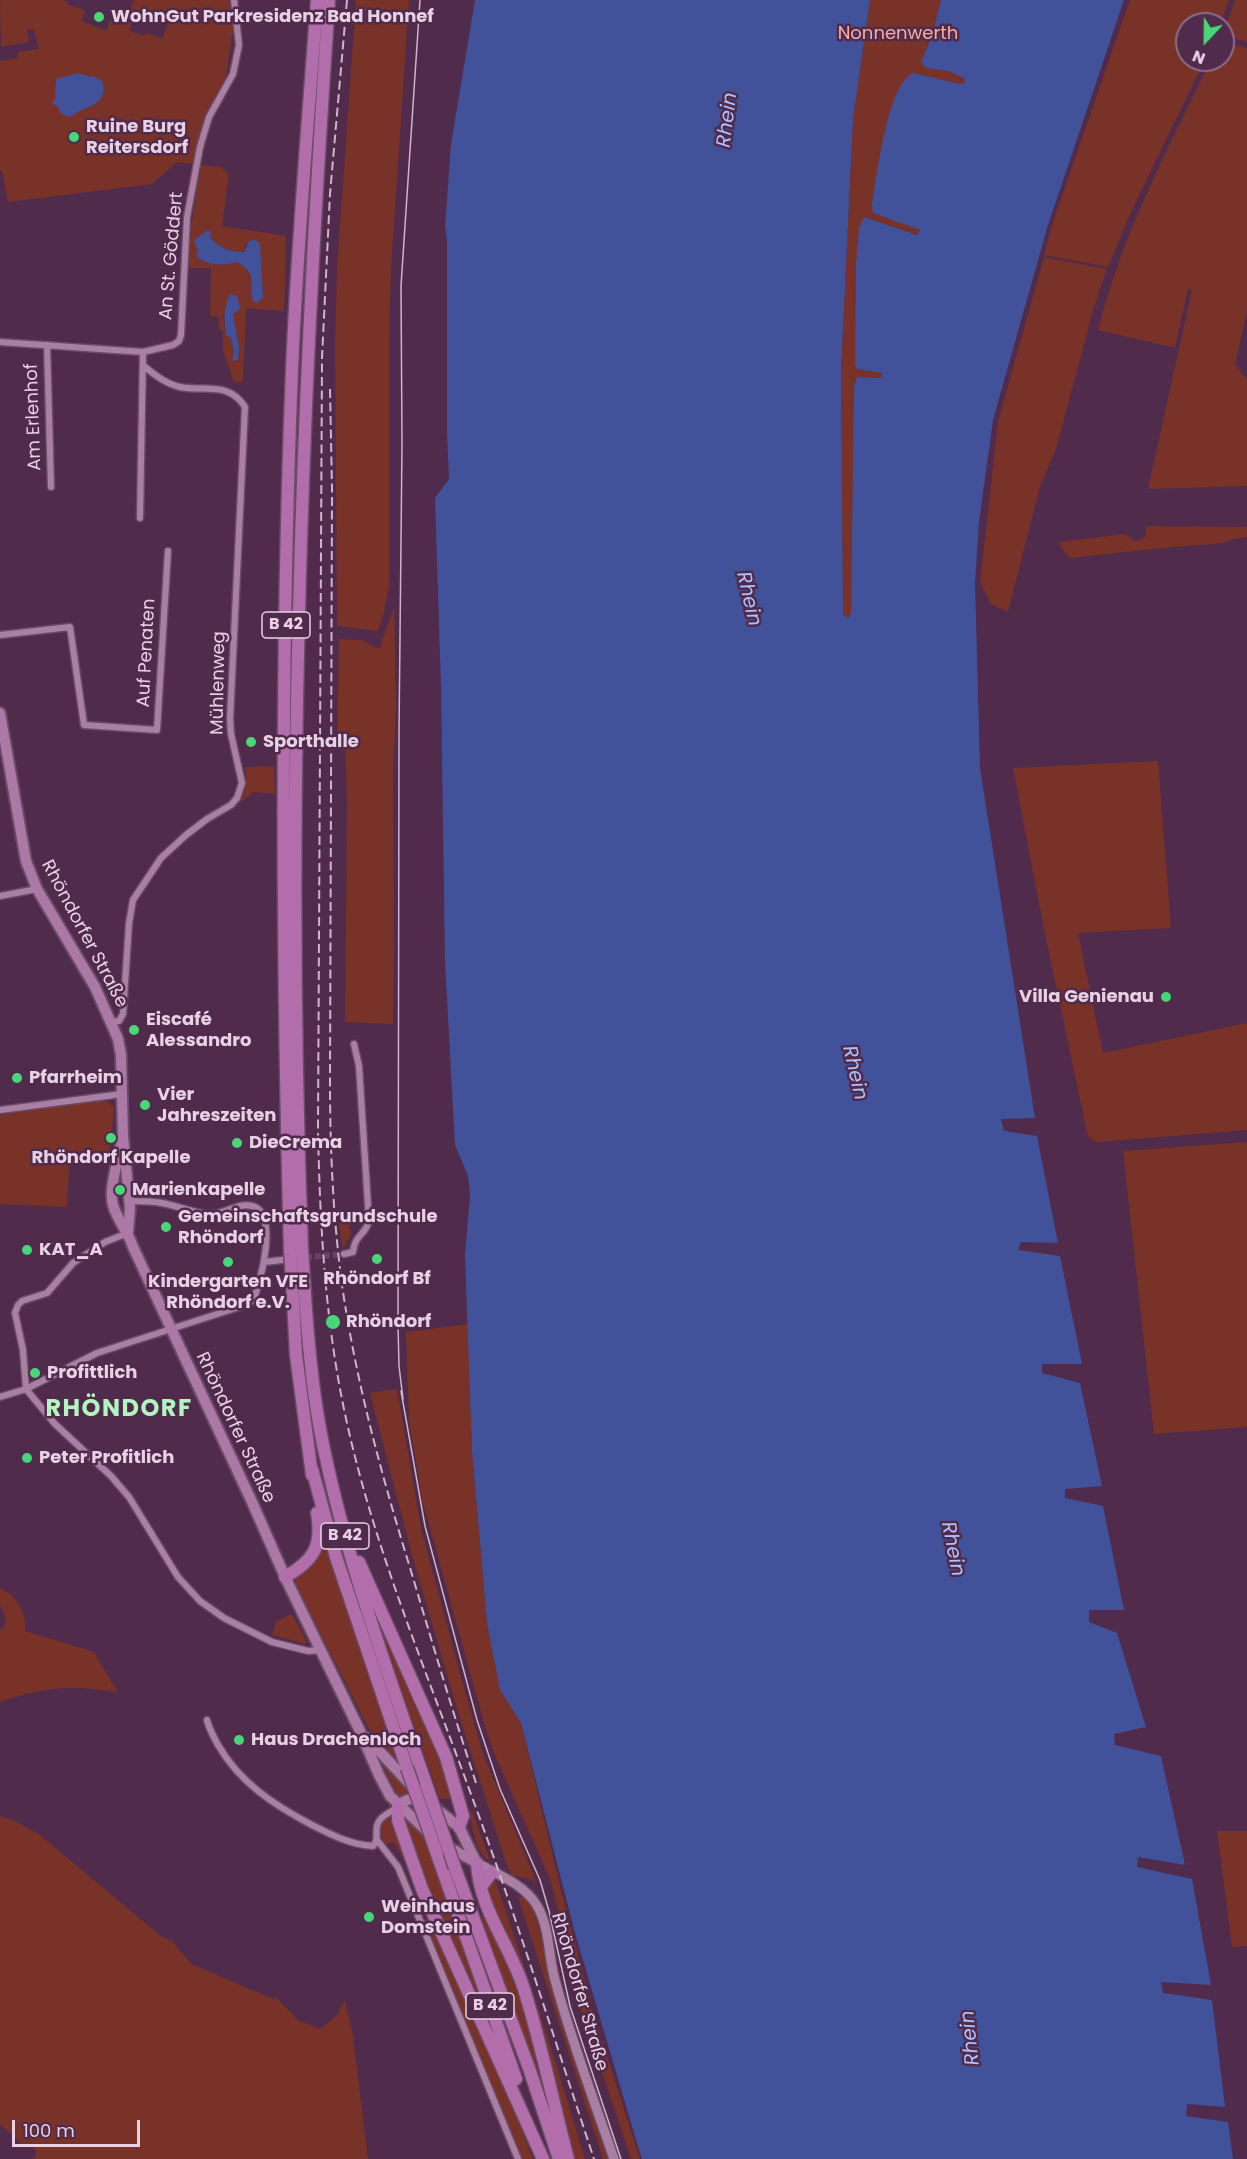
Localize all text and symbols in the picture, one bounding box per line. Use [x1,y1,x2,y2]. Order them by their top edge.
place label: WohnGut Parkresidenz Bad Honnef [111,6,434,28]
marker: WohnGut Parkresidenz Bad Honnef [92,10,106,24]
north arrow [1175,12,1235,72]
park label: Nonnenwerth [838,23,958,45]
text: N [1189,44,1209,70]
water label: Rhein [713,91,743,149]
place label: Ruine Burg Reitersdorf [86,116,188,158]
marker: Ruine Burg Reitersdorf [67,130,81,144]
street label: An St. Göddert [156,191,188,321]
street label: Am Erlenhof [21,363,47,471]
water label: Rhein [730,569,766,629]
street label: Auf Penaten [133,598,161,708]
road number: B 42 [262,612,310,638]
street label: Mühlenweg [207,631,231,735]
place label: Sporthalle [263,731,359,753]
marker: Sporthalle [244,735,258,749]
street label: Rhöndorfer Straße [36,857,132,1011]
place label: Villa Genienau [1019,986,1154,1008]
marker: Villa Genienau [1159,990,1173,1004]
place label: Eiscafé Alessandro [146,1009,251,1052]
marker: Eiscafé Alessandro [127,1023,141,1037]
water label: Rhein [836,1043,872,1103]
place label: Pfarrheim [29,1067,122,1089]
marker: Pfarrheim [10,1071,24,1085]
place label: Vier Jahreszeiten [157,1084,276,1126]
marker: Vier Jahreszeiten [138,1098,152,1112]
marker: Rhöndorf Kapelle [104,1131,118,1145]
place label: DieCrema [249,1132,342,1154]
marker: DieCrema [230,1136,244,1150]
place label: Rhöndorf Kapelle [32,1147,190,1169]
place label: Marienkapelle [132,1179,265,1201]
marker: Marienkapelle [113,1183,127,1197]
place label: Gemeinschaftsgrundschule Rhöndorf [178,1206,438,1248]
marker: Gemeinschaftsgrundschule Rhöndorf [159,1220,173,1234]
place label: KAT_A [39,1239,103,1261]
marker: KAT_A [20,1243,34,1257]
marker: Rhöndorf Bf [370,1252,384,1266]
marker: Kindergarten VFE Rhöndorf e.V. [221,1255,235,1269]
place label: Rhöndorf Bf [323,1268,431,1290]
place label: Kindergarten VFE Rhöndorf e.V. [148,1271,308,1314]
place label: Rhöndorf [346,1311,431,1333]
marker: Rhöndorf [324,1313,342,1331]
street label: Rhöndorfer Straße [191,1349,279,1507]
place label: Profittlich [47,1362,137,1384]
marker: Profittlich [28,1366,42,1380]
district label: RHÖNDORF [45,1396,193,1424]
place label: Peter Profitlich [39,1447,174,1469]
marker: Peter Profitlich [20,1451,34,1465]
water label: Rhein [935,1520,969,1578]
road number: B 42 [321,1523,369,1549]
place label: Haus Drachenloch [251,1729,421,1751]
marker: Haus Drachenloch [232,1733,246,1747]
place label: Weinhaus Domstein [381,1896,475,1938]
marker: Weinhaus Domstein [362,1910,376,1924]
street label: Rhöndorfer Straße [546,1910,612,2074]
road number: B 42 [466,1993,514,2019]
water label: Rhein [956,2009,986,2067]
scale bar [15,2108,142,2146]
text: 100 m [23,2118,75,2143]

